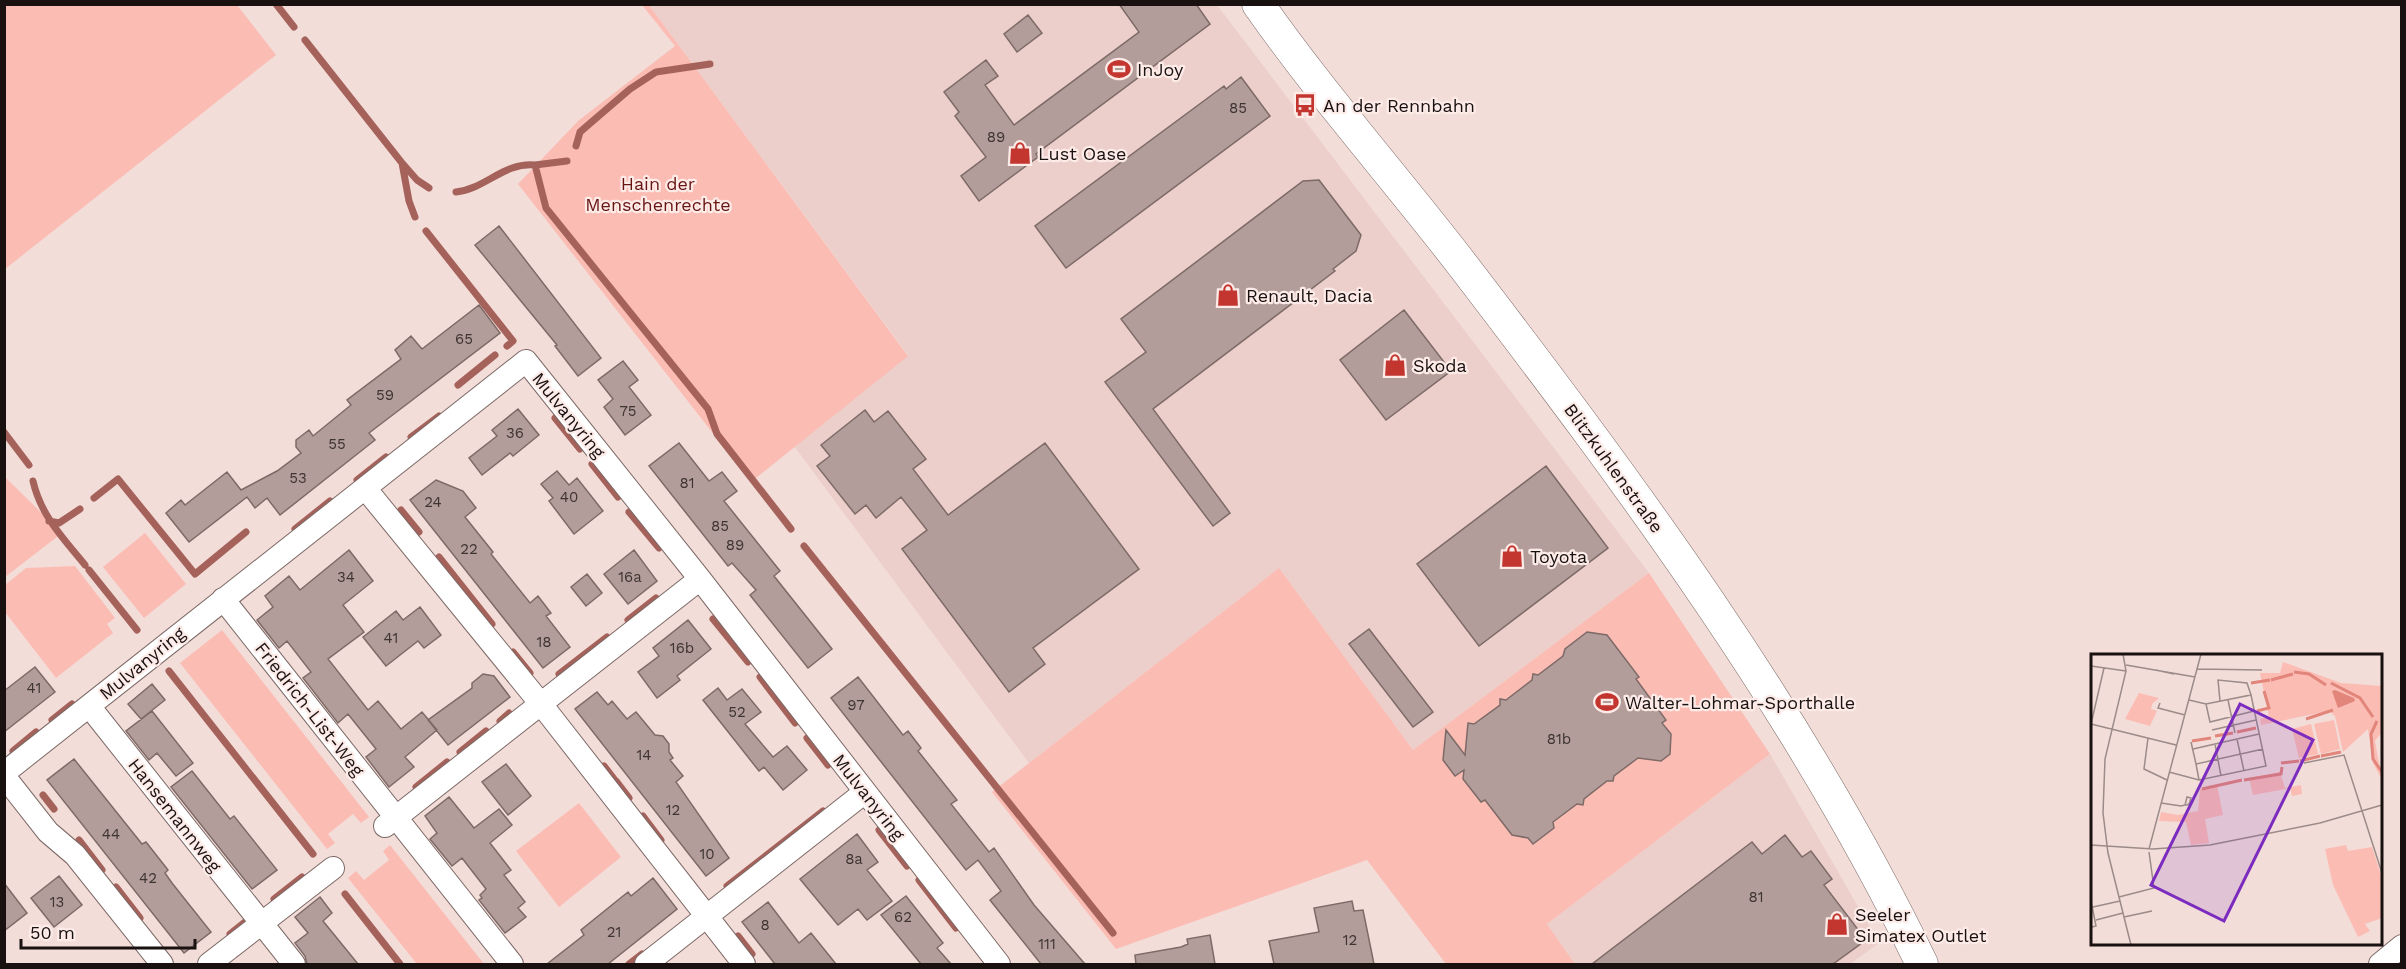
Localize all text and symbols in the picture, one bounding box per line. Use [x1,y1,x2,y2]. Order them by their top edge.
sports icon: InJoy [1106,56,1132,82]
place label: InJoy [1137,59,1184,80]
bus stop icon: An der Rennbahn [1292,92,1318,118]
place label: An der Rennbahn [1323,95,1475,116]
house number: 85 [1229,99,1247,117]
house number: 89 [987,128,1005,146]
shop icon: Lust Oase [1007,140,1033,166]
place label: Lust Oase [1038,143,1126,164]
park label: Hain der Menschenrechte [585,173,731,215]
shop icon: Renault, Dacia [1215,282,1241,308]
place label: Renault, Dacia [1246,285,1372,306]
house number: 65 [455,330,473,348]
shop icon: Skoda [1382,352,1408,378]
place label: Skoda [1413,355,1467,376]
street label: Mulvanyring [528,368,610,462]
house number: 59 [376,386,394,404]
street label: Blitzkuhlenstraße [1560,399,1668,537]
house number: 75 [619,402,637,420]
house number: 36 [506,424,524,442]
house number: 55 [328,435,346,453]
house number: 53 [289,469,307,487]
house number: 81 [679,474,695,492]
house number: 40 [560,488,578,506]
house number: 24 [424,493,442,511]
house number: 85 [711,517,729,535]
house number: 89 [726,536,744,554]
house number: 22 [460,540,478,558]
shop icon: Toyota [1499,543,1525,569]
place label: Toyota [1530,546,1587,567]
house number: 34 [337,568,355,586]
house number: 16a [618,568,642,586]
street label: Mulvanyring [95,622,189,704]
house number: 41 [384,629,398,647]
house number: 18 [536,633,552,651]
street label: Friedrich-List-Weg [251,638,369,780]
house number: 16b [670,639,694,657]
inset map [2091,654,2382,945]
house number: 41 [27,679,41,697]
sports icon: Walter-Lohmar-Sporthalle [1594,689,1620,715]
place label: Walter-Lohmar-Sporthalle [1625,692,1855,713]
house number: 97 [847,696,865,714]
house number: 52 [728,703,746,721]
house number: 81b [1547,730,1571,748]
house number: 14 [636,746,652,764]
street label: Mulvanyring [829,750,909,845]
street label: Hansemannweg [124,754,226,876]
house number: 12 [666,801,680,819]
house number: 44 [102,825,120,843]
house number: 10 [699,845,715,863]
house number: 8a [845,850,863,868]
house number: 42 [139,869,157,887]
house number: 81 [1748,888,1764,906]
house number: 13 [50,893,64,911]
place label: Seeler Simatex Outlet [1855,904,1987,946]
house number: 62 [894,908,912,926]
shop icon: Seeler Simatex Outlet [1824,911,1850,937]
scale bar [21,912,195,950]
house number: 8 [760,916,770,934]
text: 50 m [30,922,75,943]
house number: 21 [607,923,621,941]
house number: 12 [1343,931,1357,949]
house number: 111 [1038,935,1056,953]

